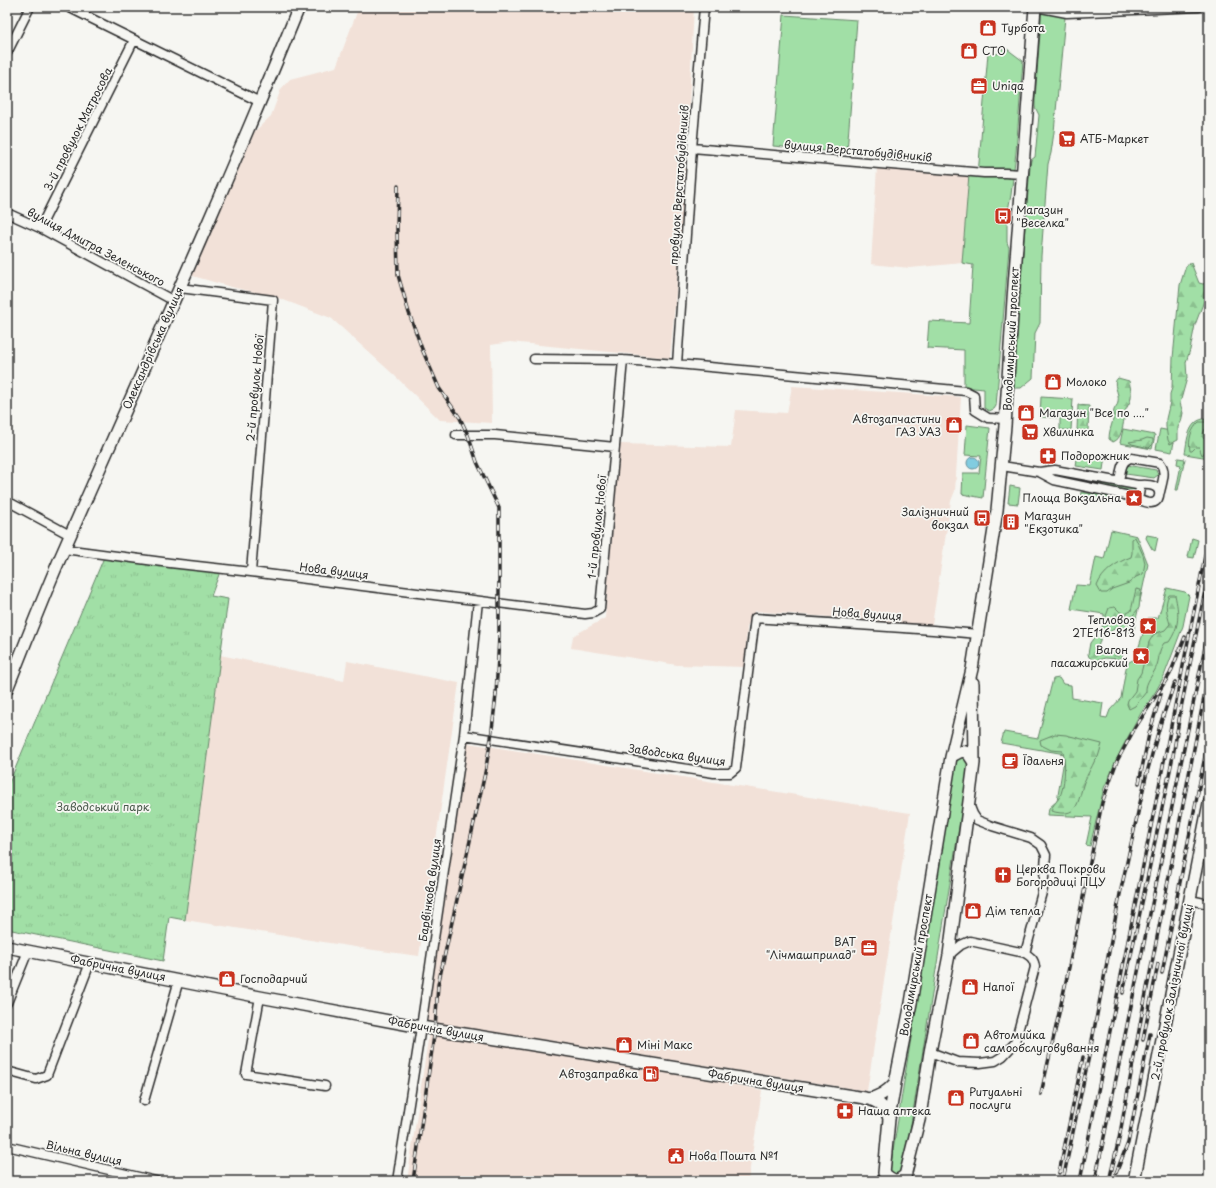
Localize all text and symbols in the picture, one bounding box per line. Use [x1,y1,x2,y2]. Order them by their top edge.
shop icon: Турбота [978,18,998,38]
place label: Турбота [1001,19,1045,36]
shop icon: СТО [959,41,979,61]
place label: СТО [982,42,1006,59]
street label: 3-й провулок Матросова [39,64,116,193]
office icon: Uniqa [969,76,989,96]
place label: Uniqa [992,77,1024,94]
street label: провулок Верстатобудівників [664,104,693,266]
supermarket icon: АТБ-Маркет [1057,129,1077,149]
place label: АТБ-Маркет [1080,130,1149,147]
street label: вулиця Верстатобудівників [783,136,933,165]
place label: Магазин "Веселка" [1016,201,1069,231]
street label: вулиця Дмитра Зеленського [24,203,168,290]
bus stop icon: Магазин "Веселка" [993,206,1013,226]
street label: Володимирський проспект [998,266,1023,411]
street label: Олександрівська вулиця [118,284,187,412]
street label: 2-й провулок Нової [241,333,268,442]
shop icon: Молоко [1043,372,1063,392]
place label: Молоко [1066,373,1107,390]
shop icon: Магазин "Все по ...." [1016,403,1036,423]
place label: Магазин "Все по ...." [1039,404,1149,421]
place label: Автозапчастини ГАЗ УАЗ [852,410,941,440]
shop icon: Автозапчастини ГАЗ УАЗ [944,415,964,435]
supermarket icon: Хвилинка [1020,422,1040,442]
place label: Хвилинка [1043,423,1094,440]
pharmacy icon: Подорожник [1038,446,1058,466]
place label: Подорожник [1061,447,1130,464]
street label: 1-й провулок Нової [583,473,611,580]
place icon: Площа Вокзальна [1124,488,1144,508]
place label: Площа Вокзальна [1022,489,1121,506]
place label: Залізничний вокзал [901,503,969,533]
place label: Магазин "Екзотика" [1024,507,1083,537]
bus stop icon: Залізничний вокзал [972,508,992,528]
building icon: Магазин "Екзотика" [1001,512,1021,532]
street label: Нова вулиця [299,558,370,583]
street label: Нова вулиця [832,603,902,624]
place label: Тепловоз 2ТЕ116-813 [1072,611,1135,641]
place icon: Тепловоз 2ТЕ116-813 [1138,616,1158,636]
place label: Вагон пасажирський [1050,641,1128,671]
place icon: Вагон пасажирський [1131,646,1151,666]
street label: Заводська вулиця [627,739,727,770]
cafe icon: Їдальня [1000,751,1020,771]
place label: Їдальня [1023,752,1064,769]
park label: Заводський парк [57,798,150,815]
street label: Барвінкова вулиця [414,837,445,943]
place label: Церква Покрови Богородиці ПЦУ [1016,860,1106,890]
church icon: Церква Покрови Богородиці ПЦУ [993,865,1013,885]
street label: Володимирський проспект [895,892,937,1037]
shop icon: Дім тепла [963,901,983,921]
place label: Дім тепла [985,902,1041,919]
street label: 2-й провулок Залізничної вулиці [1146,902,1197,1082]
place label: ВАТ "Лічмашприлад" [766,933,857,963]
office icon: ВАТ "Лічмашприлад" [859,938,879,958]
street label: Фабрична вулиця [69,950,167,985]
shop icon: Господарчий [217,969,237,989]
place label: Господарчий [240,970,308,987]
shop icon: Напої [960,977,980,997]
place label: Напої [983,978,1015,995]
street label: Фабрична вулиця [387,1012,485,1045]
place label: Автомийка самообслуговування [984,1026,1099,1056]
shop icon: Автомийка самообслуговування [961,1031,981,1051]
shop icon: Міні Макс [614,1035,634,1055]
place label: Міні Макс [637,1036,693,1053]
fuel station icon: Автозаправка [641,1064,661,1084]
place label: Автозаправка [559,1065,638,1082]
street label: Фабрична вулиця [707,1065,805,1096]
place label: Ритуальні послуги [969,1083,1022,1113]
shop icon: Ритуальні послуги [946,1088,966,1108]
pharmacy icon: Наша аптека [835,1101,855,1121]
place label: Наша аптека [858,1102,931,1119]
street label: Вільна вулиця [44,1136,124,1170]
public building icon: Нова Пошта №1 [666,1146,686,1166]
place label: Нова Пошта №1 [689,1147,778,1164]

